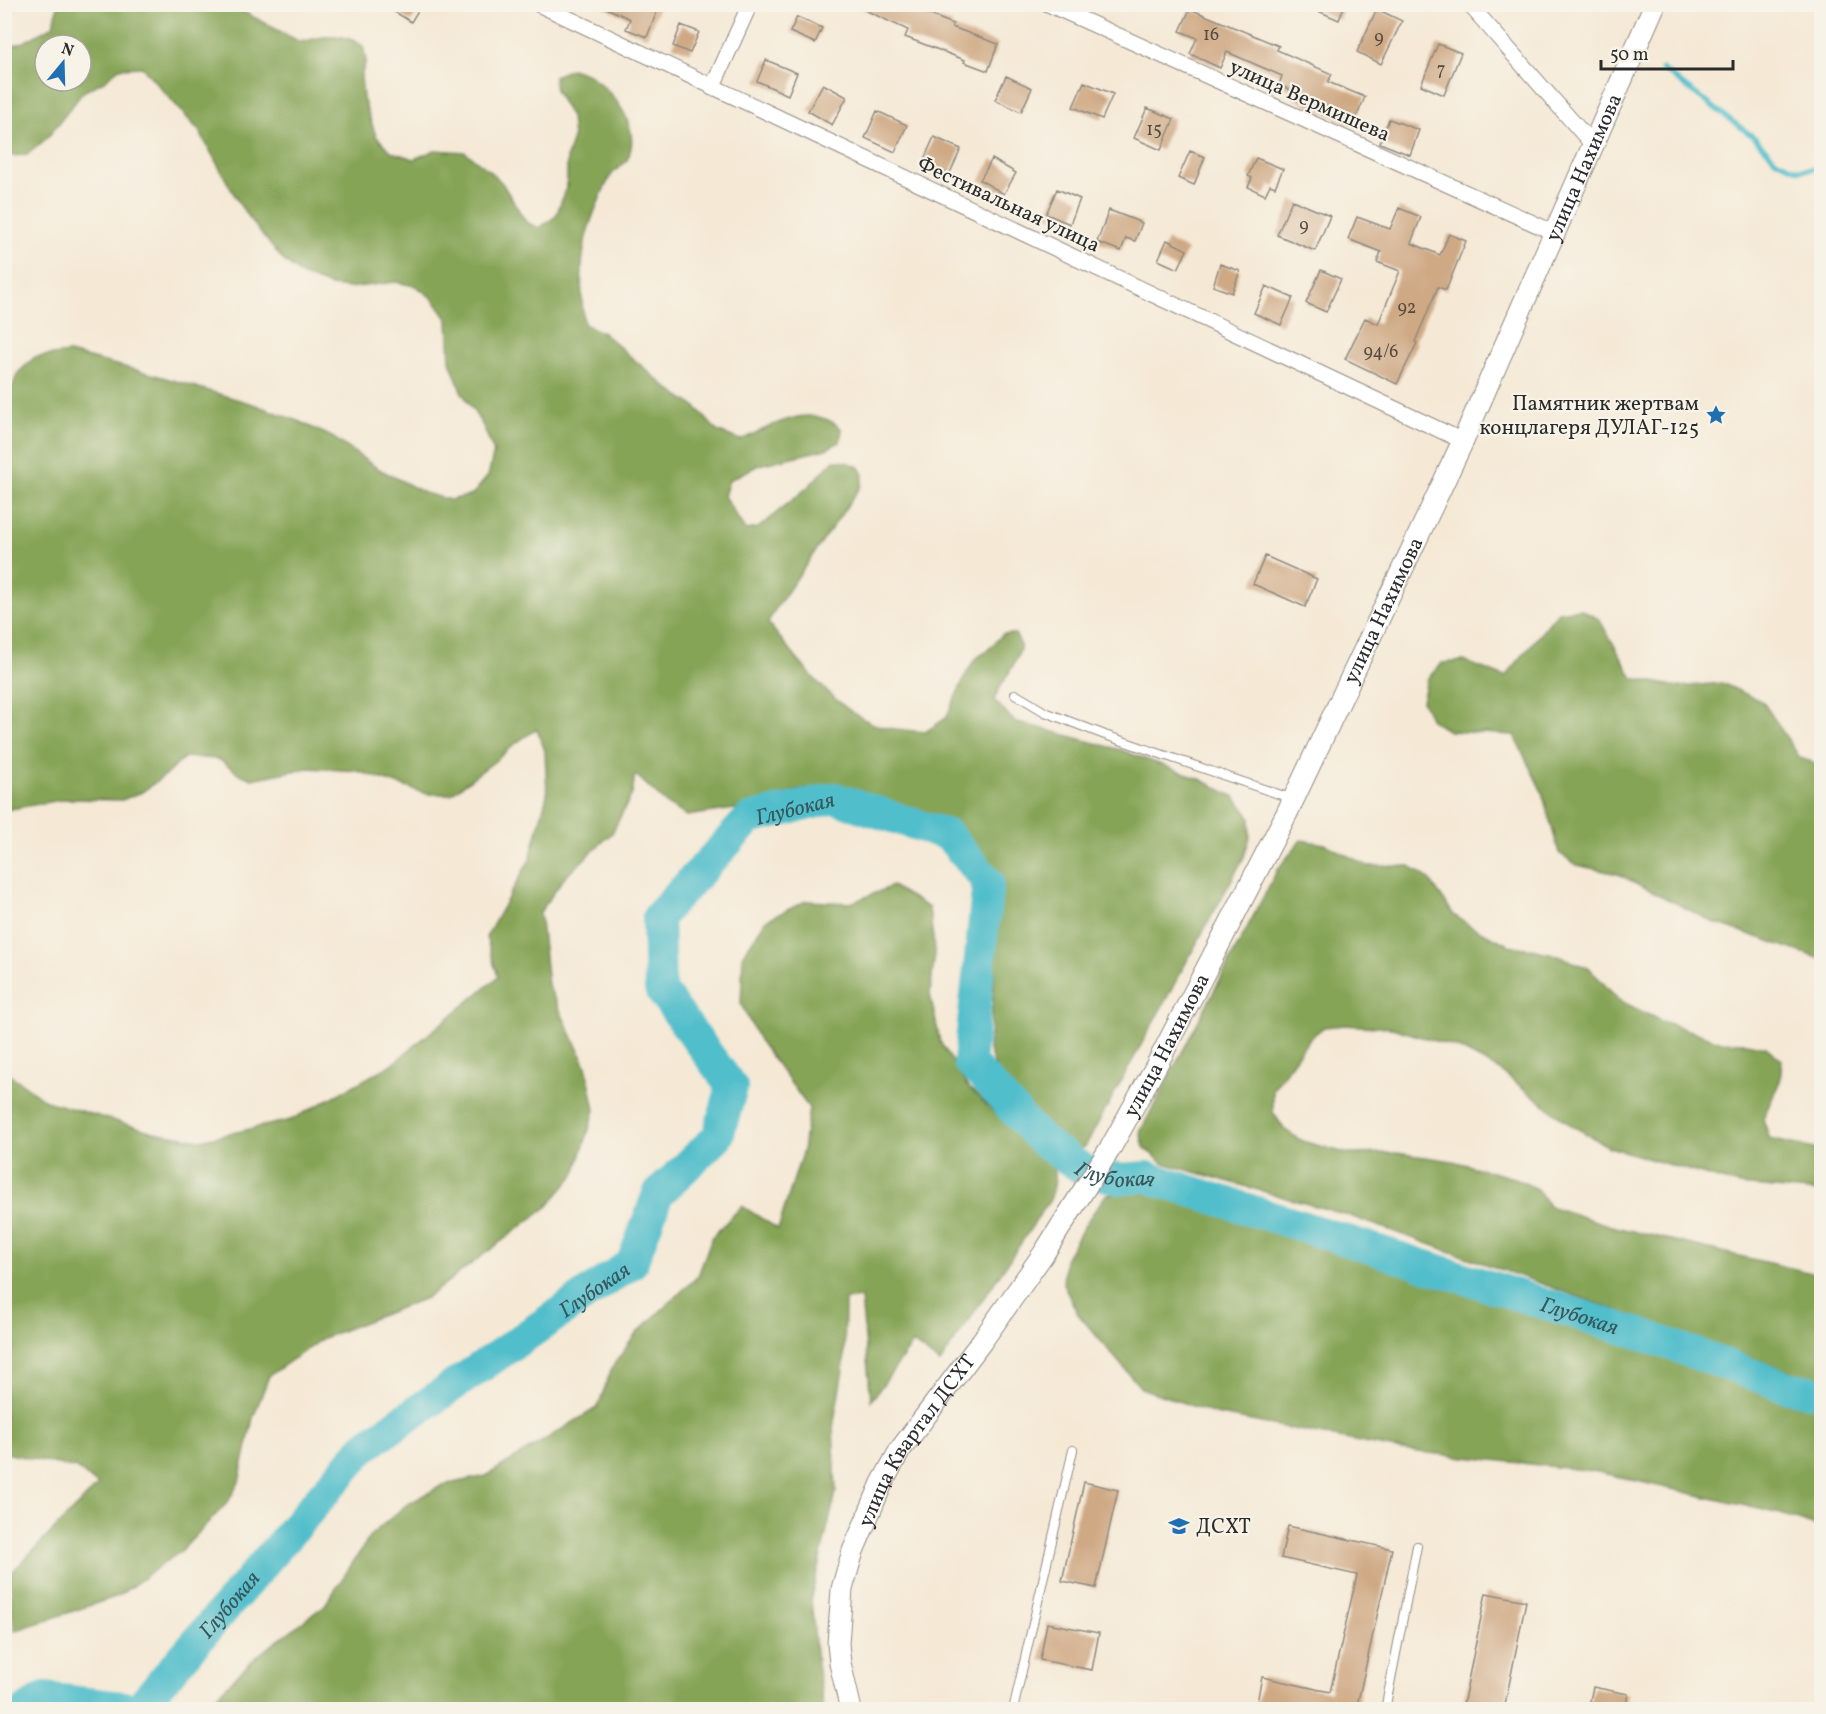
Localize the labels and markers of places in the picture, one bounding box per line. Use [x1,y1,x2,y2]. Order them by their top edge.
place label: Памятник жертвам концлагеря ДУЛАГ-125 [1479,390,1699,443]
place icon: Памятник жертвам концлагеря ДУЛАГ-125 [1704,403,1728,427]
place label: ДСХТ [1196,1513,1251,1542]
school or university icon: ДСХТ [1167,1514,1191,1538]

